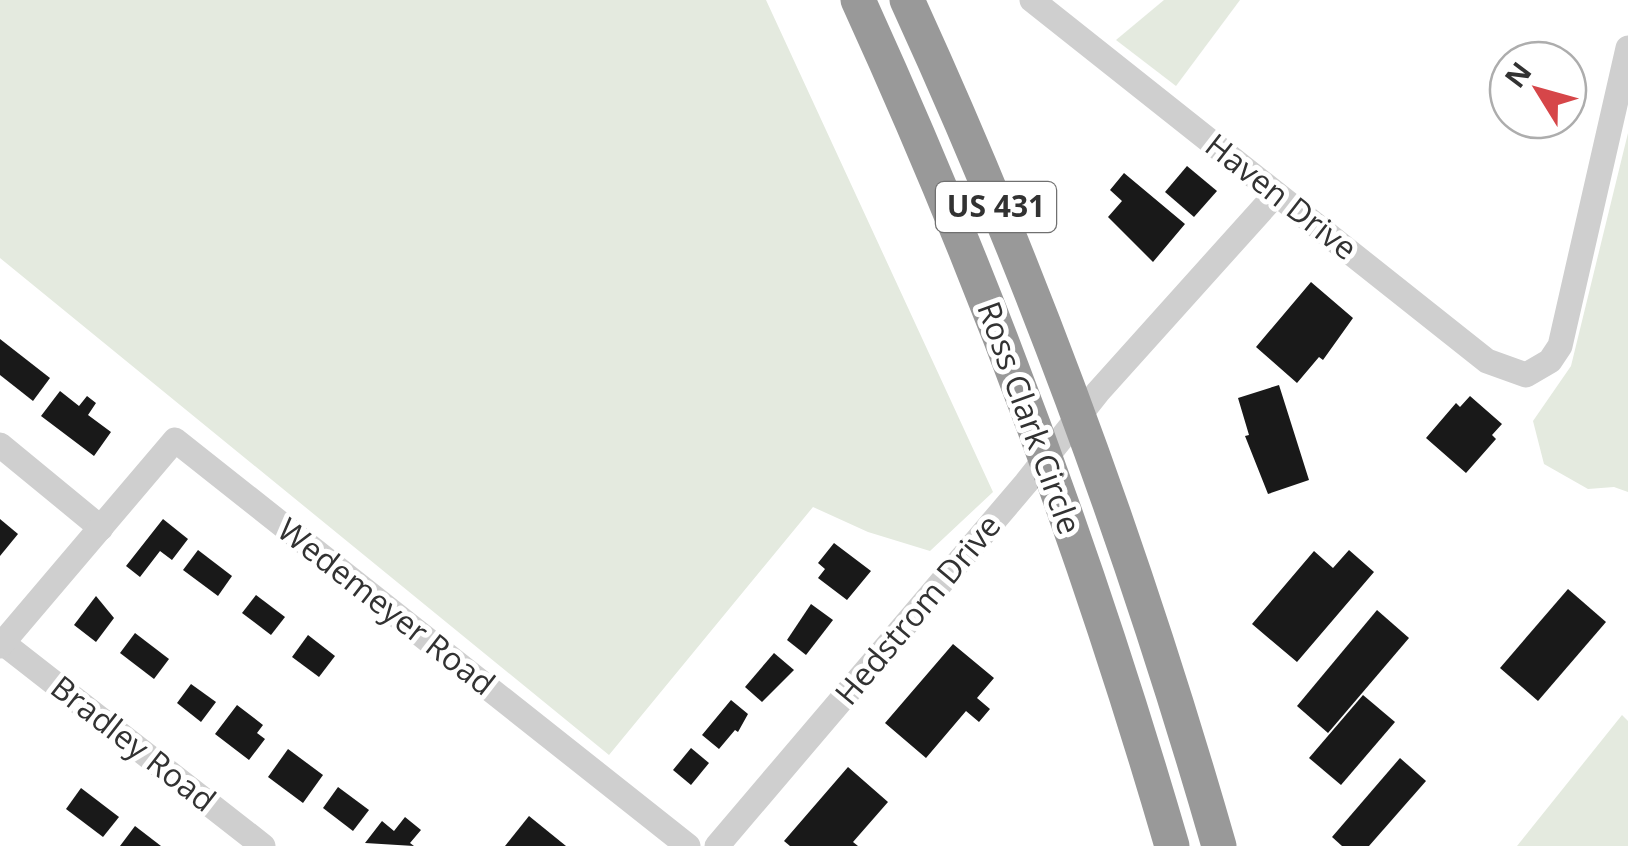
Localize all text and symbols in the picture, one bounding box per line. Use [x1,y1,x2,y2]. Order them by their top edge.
north arrow [1488,40,1588,140]
text: N [1495,54,1539,95]
street label: Haven Drive [1197,123,1367,269]
road number: US 431 [936,182,1056,232]
street label: Ross Clark Circle [968,295,1092,540]
street label: Hedstrom Drive [824,505,1009,713]
street label: Wedemeyer Road [270,507,504,704]
street label: Bradley Road [43,665,225,821]

